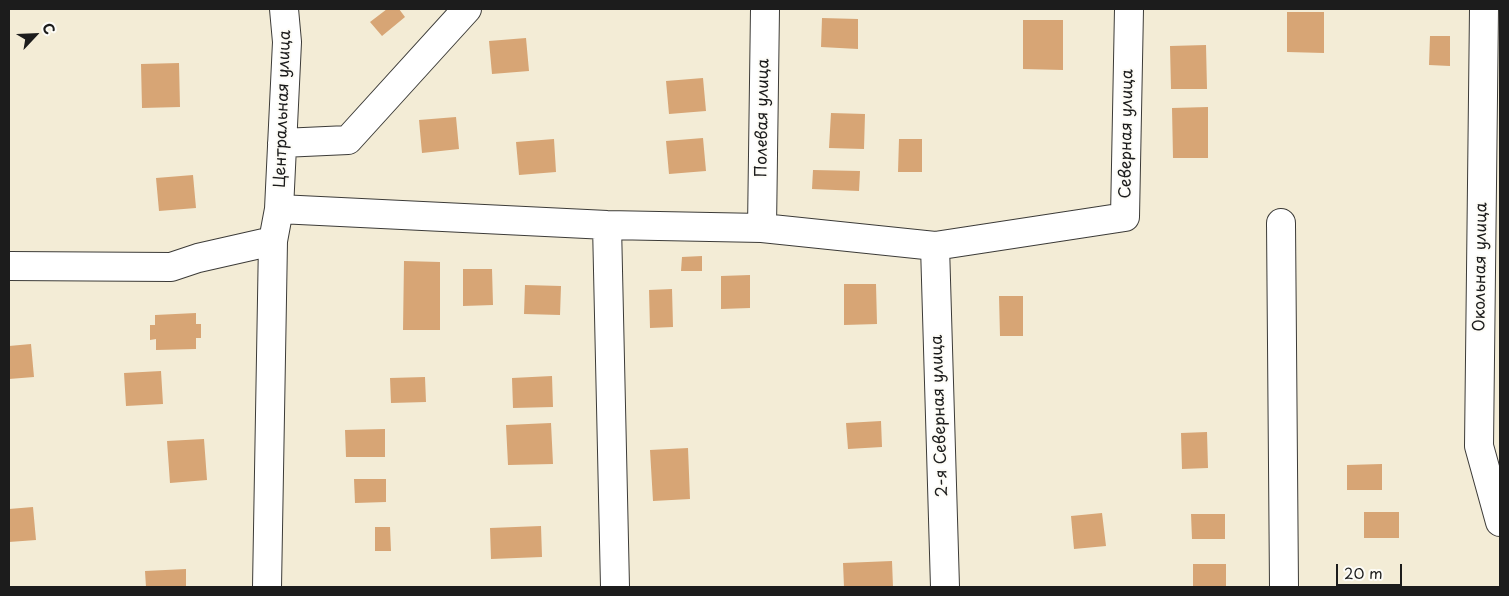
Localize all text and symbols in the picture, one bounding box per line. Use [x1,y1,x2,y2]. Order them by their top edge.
north arrow [10,10,60,60]
text: С [37,19,61,38]
street label: Центральная улица [271,30,295,188]
street label: Полевая улица [752,58,774,178]
street label: Северная улица [1116,69,1138,199]
street label: Окольная улица [1470,202,1492,332]
street label: 2-я Северная улица [928,335,952,497]
scale bar [1339,554,1405,586]
text: 20 m [1344,561,1383,584]

